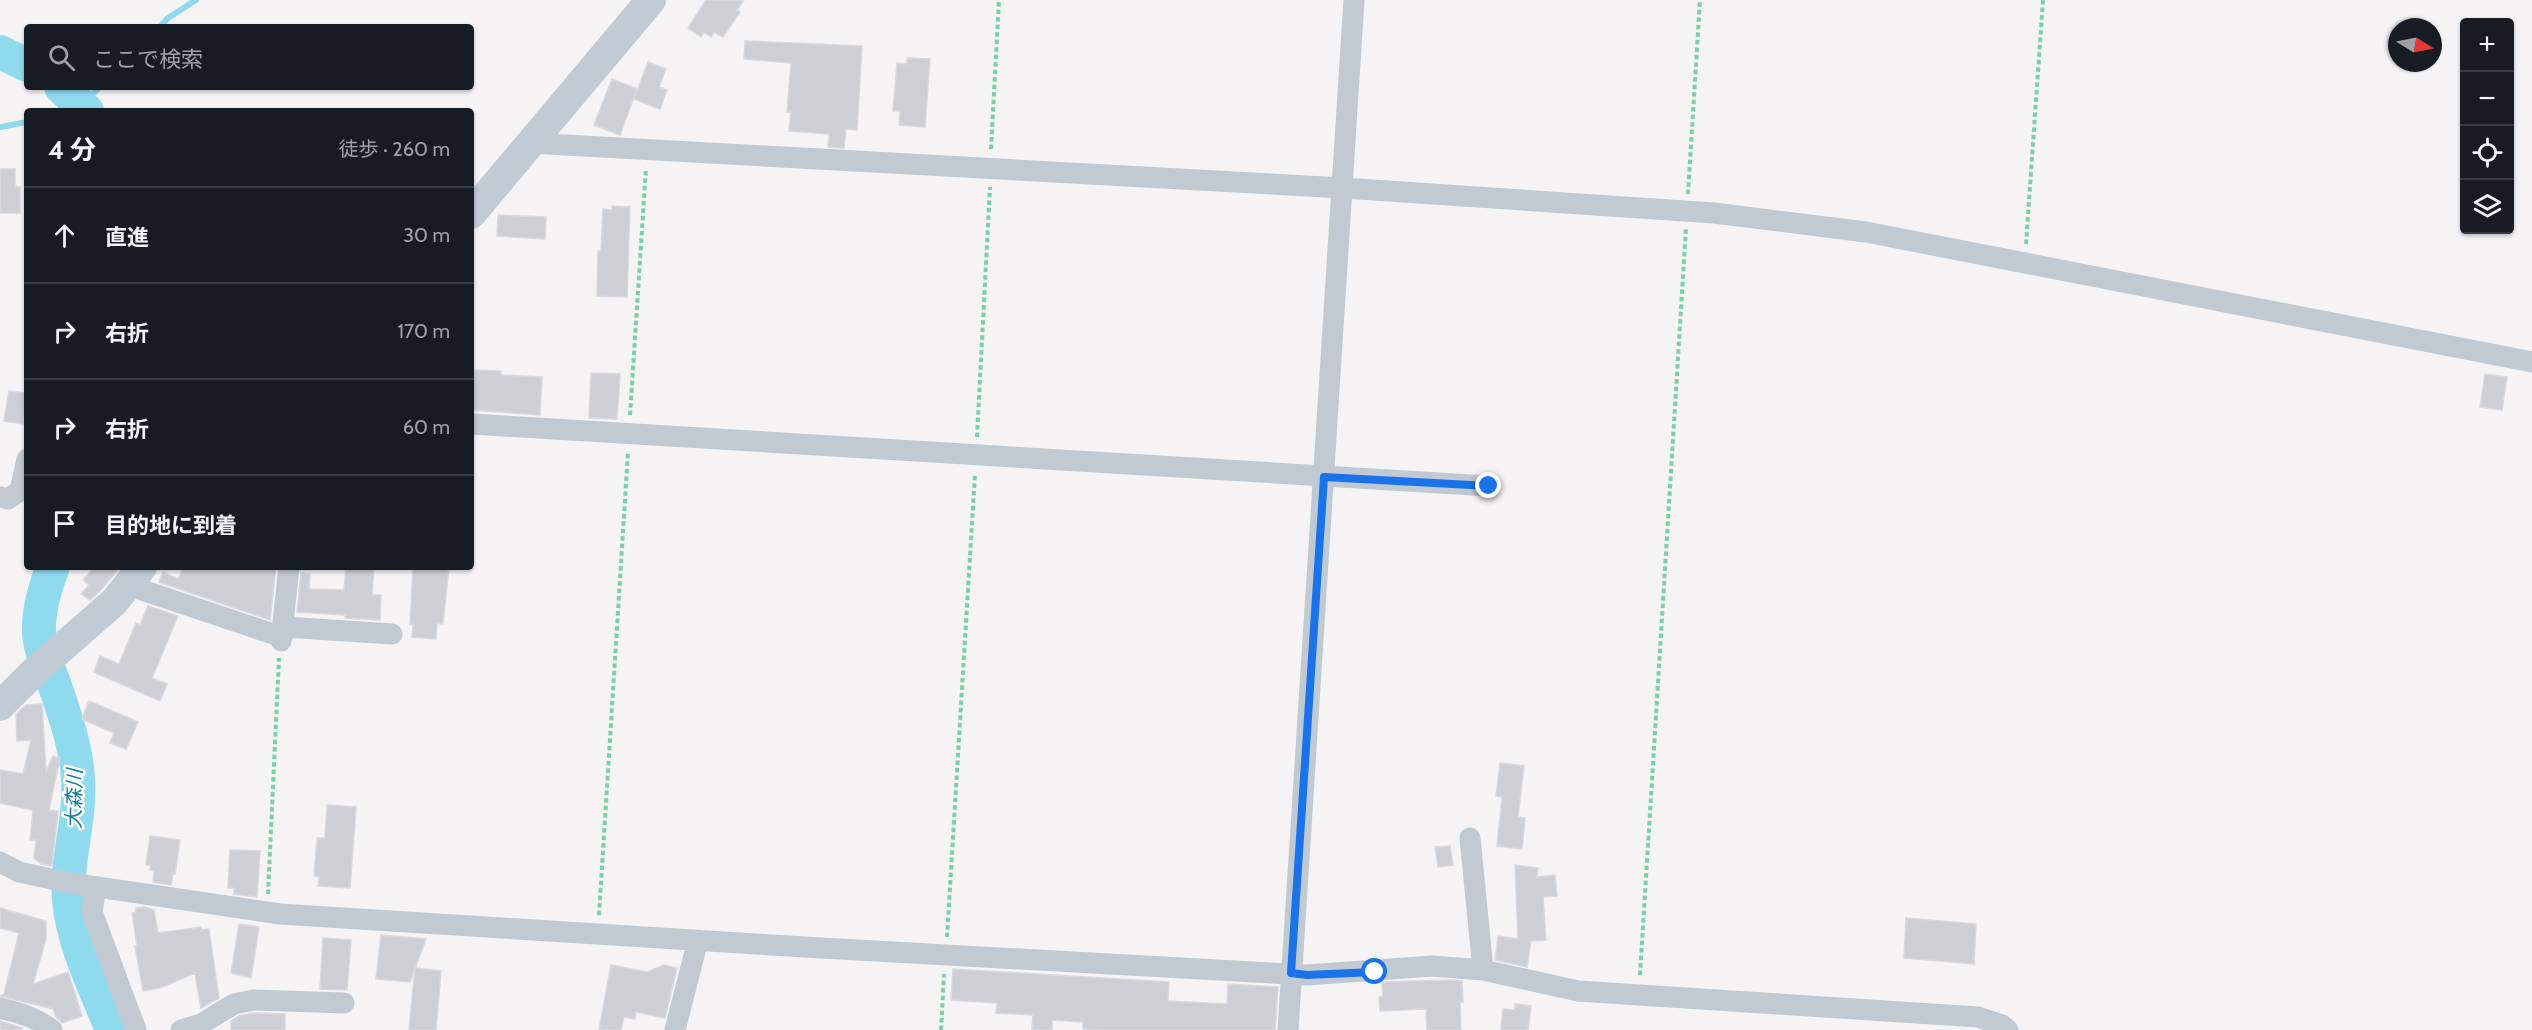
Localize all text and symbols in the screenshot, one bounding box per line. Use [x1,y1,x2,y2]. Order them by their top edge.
north arrow [2388,18,2442,72]
map controls [2460,18,2514,234]
button: + [2460,18,2514,72]
search box [24,24,474,90]
icon: search [45,41,78,74]
text: ここで検索 [93,46,203,73]
button: − [2460,72,2514,126]
button: locate [2460,126,2514,180]
text: 4 分 [48,134,96,166]
text: 徒歩 · 260 m [338,137,450,161]
button: layers [2460,180,2514,234]
icon: ahead [48,219,81,252]
text: 30 m [403,223,450,247]
text: 直進 [105,224,149,251]
icon: right [48,315,81,348]
text: 170 m [398,319,450,343]
text: 右折 [105,320,149,347]
icon: right [48,411,81,444]
text: 60 m [403,415,450,439]
text: 右折 [105,416,149,443]
route end [1475,472,1501,498]
icon: arrive [48,507,81,540]
text: 目的地に到着 [105,512,237,539]
water label: 大森川 [61,767,87,829]
route start [1361,958,1387,984]

